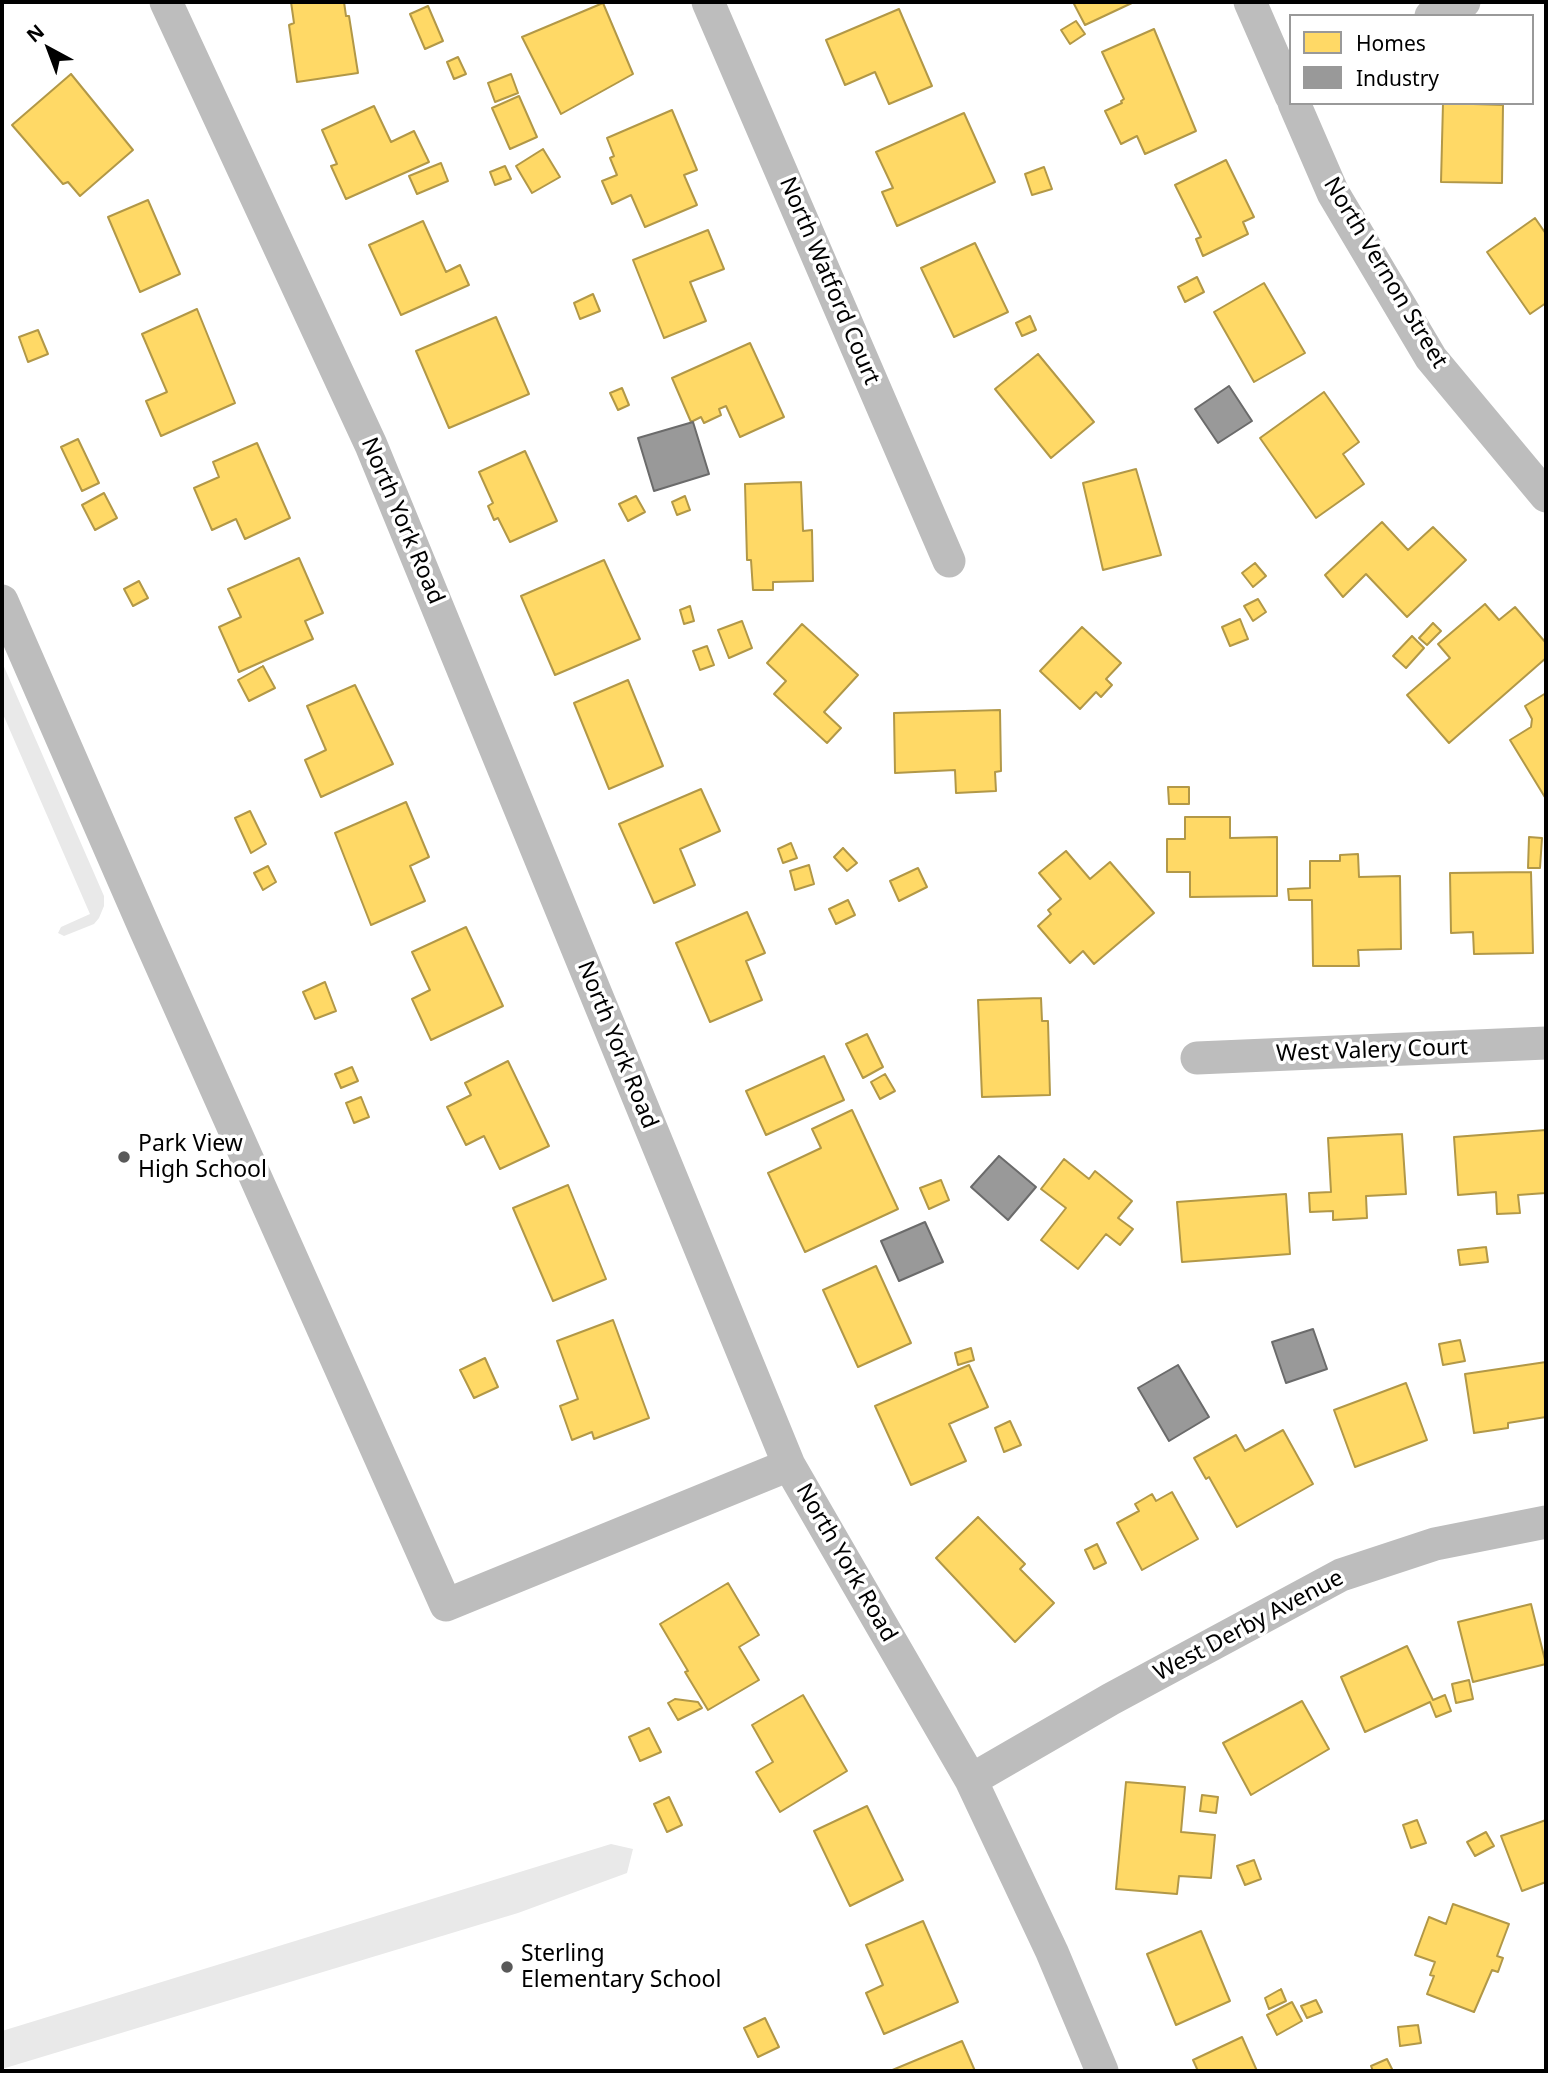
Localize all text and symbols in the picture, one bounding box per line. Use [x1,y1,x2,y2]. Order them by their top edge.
north arrow [14,14,84,84]
legend [1289,14,1534,105]
text: N [21,18,50,48]
text: Homes [1356,29,1426,57]
text: Industry [1356,64,1439,92]
street label: North Watford Court [773,173,885,389]
street label: North Vernon Street [1317,173,1453,373]
street label: North York Road [354,434,450,608]
street label: North York Road [571,957,663,1133]
street label: West Valery Court [1276,1034,1468,1068]
place label: Park View High School [138,1130,267,1184]
marker: Park View High School [116,1149,132,1165]
street label: North York Road [789,1479,903,1647]
street label: West Derby Avenue [1150,1564,1348,1688]
place label: Sterling Elementary School [521,1940,721,1994]
marker: Sterling Elementary School [499,1959,515,1975]

